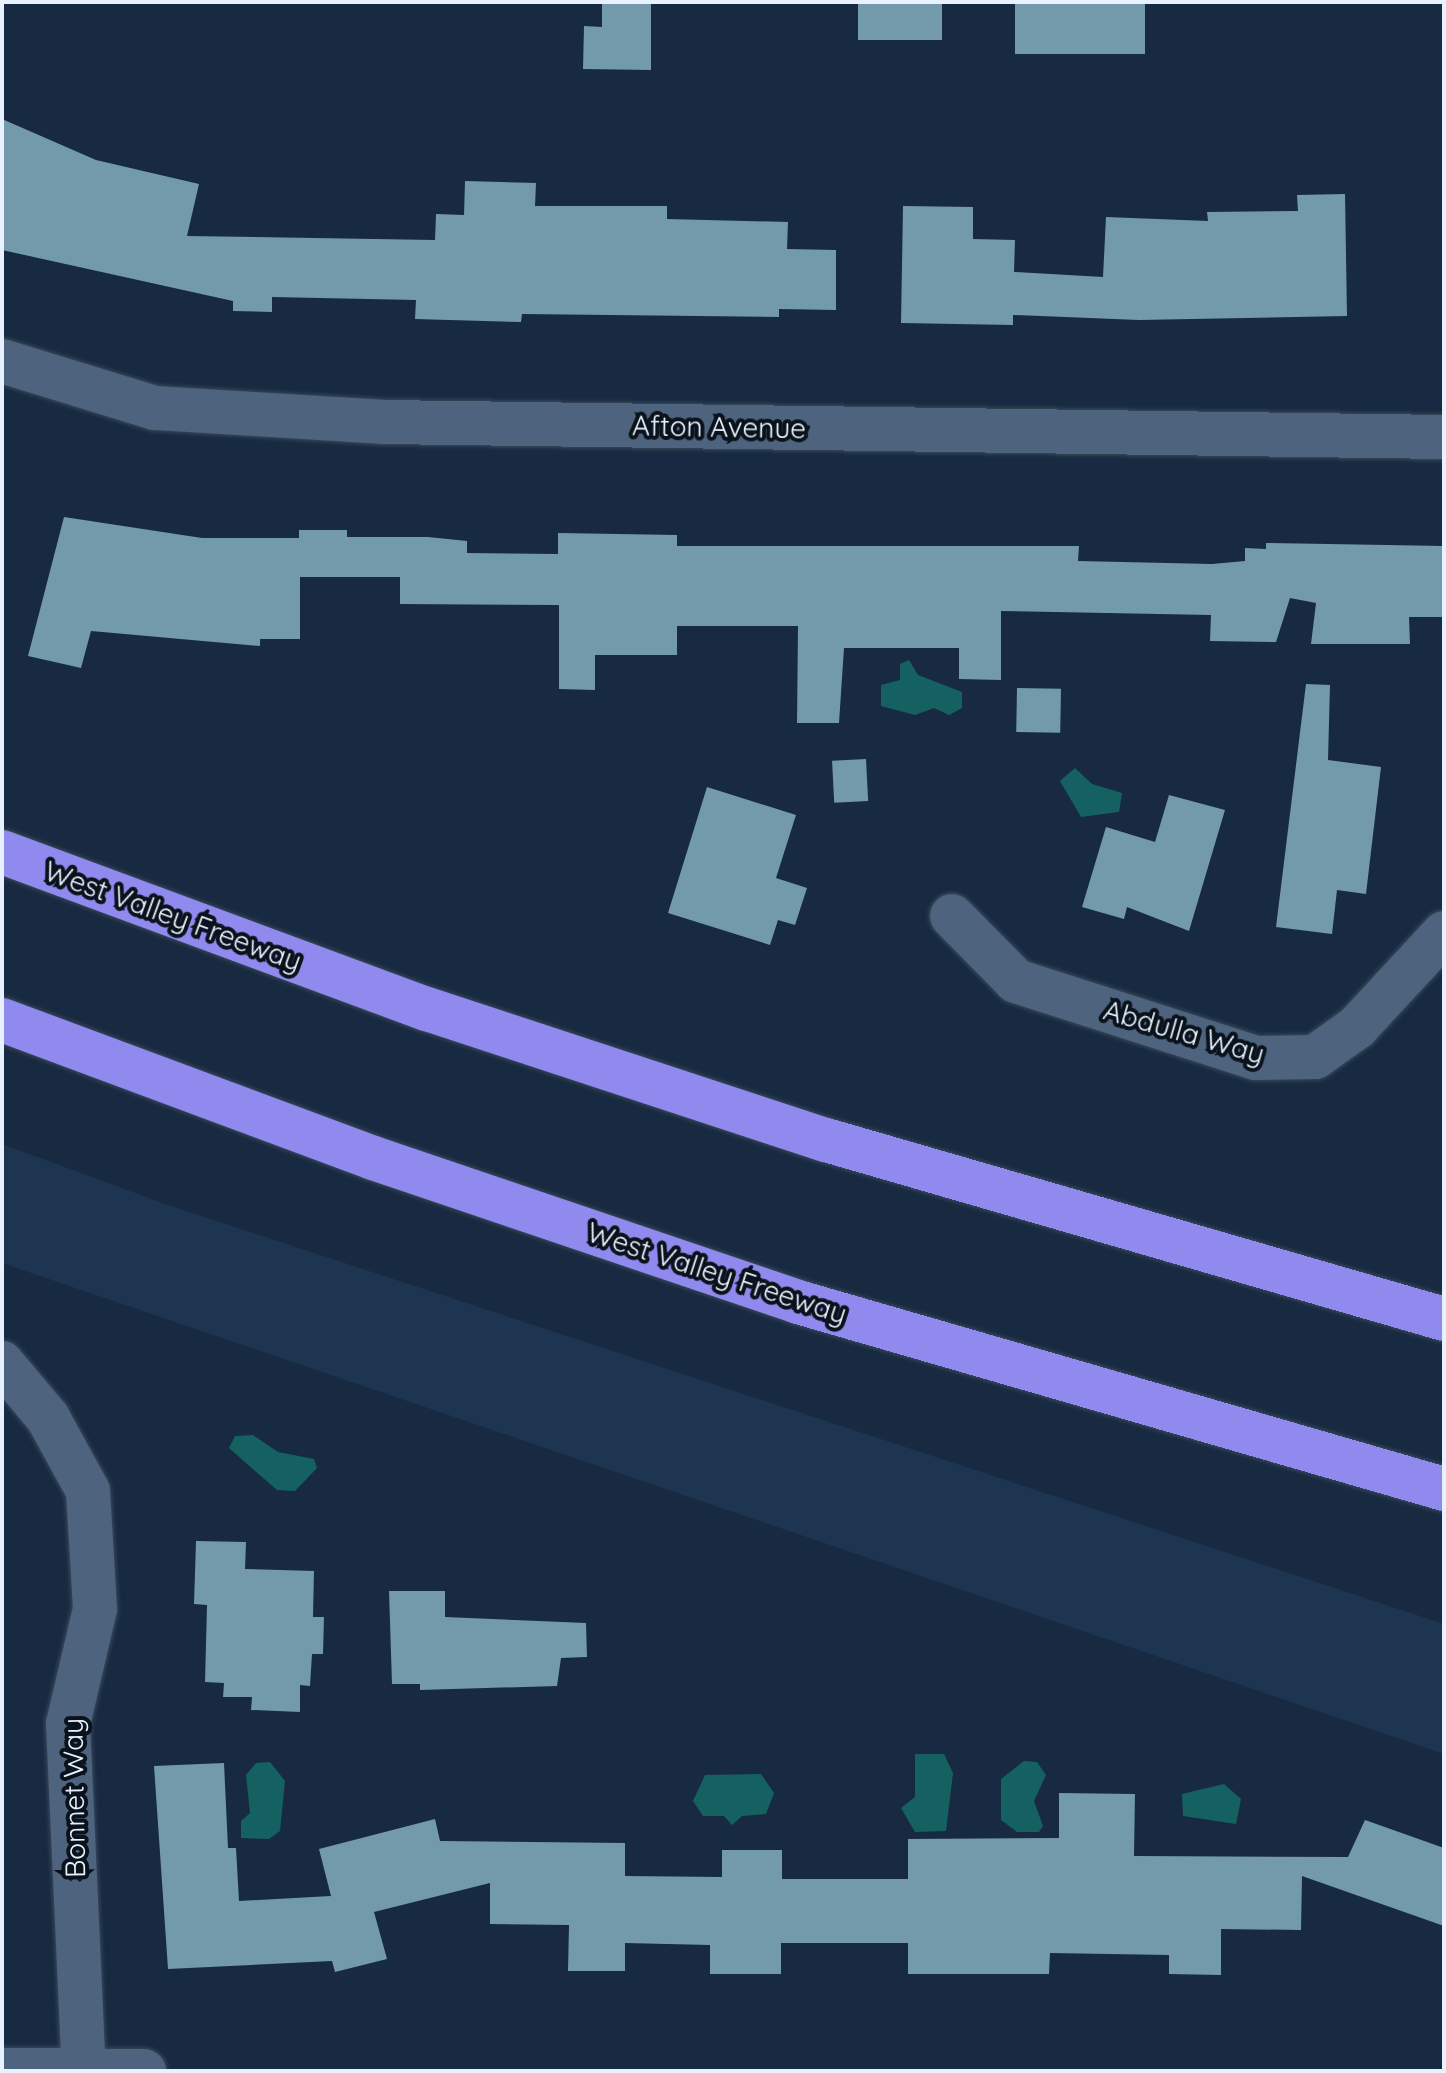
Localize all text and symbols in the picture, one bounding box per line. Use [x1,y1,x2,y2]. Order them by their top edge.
street label: Afton Avenue [632,409,806,445]
street label: West Valley Freeway [40,854,306,978]
street label: Abdulla Way [1100,993,1268,1071]
street label: West Valley Freeway [583,1215,851,1331]
street label: Bonnet Way [56,1718,92,1878]

